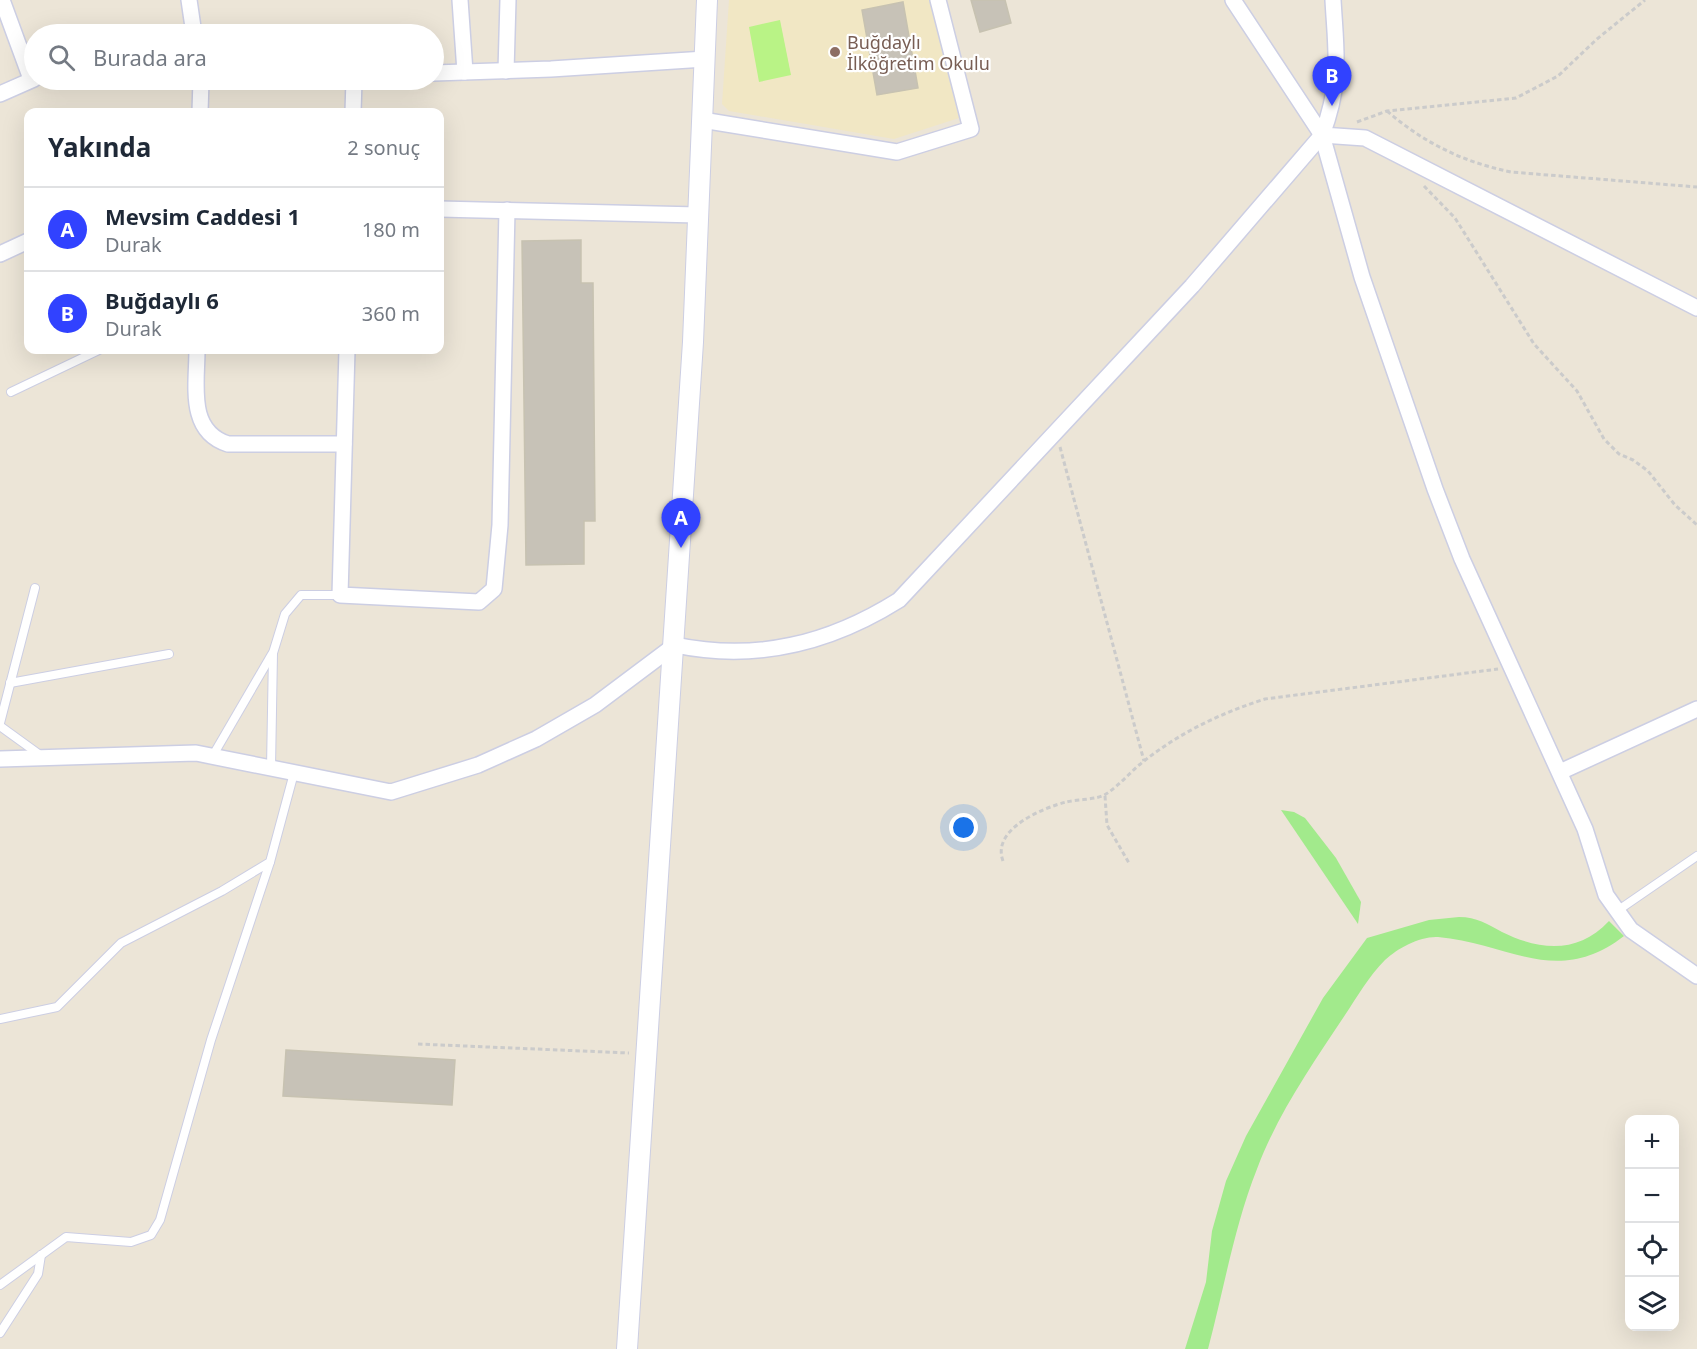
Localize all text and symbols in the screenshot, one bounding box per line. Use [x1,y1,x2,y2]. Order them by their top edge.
search box [24,24,444,90]
place label: Buğdaylı İlköğretim Okulu [847,30,990,75]
icon: search [45,41,78,74]
text: Burada ara [93,42,207,72]
marker: Buğdaylı İlköğretim Okulu [828,45,842,59]
pin: B [1312,57,1352,106]
text: Yakında [48,129,151,165]
text: 2 sonuç [347,134,420,161]
text: Mevsim Caddesi 1 [105,201,300,231]
text: A [61,216,74,243]
text: 180 m [362,216,420,243]
text: Durak [105,231,162,258]
text: Buğdaylı 6 [105,285,219,315]
text: B [61,300,74,327]
text: 360 m [362,300,420,327]
text: Durak [105,315,162,342]
pin: A [662,498,700,548]
your location [949,813,978,842]
map controls [1625,1115,1679,1331]
button: + [1625,1115,1679,1169]
button: − [1625,1169,1679,1223]
button: locate [1625,1223,1679,1277]
button: layers [1625,1277,1679,1331]

